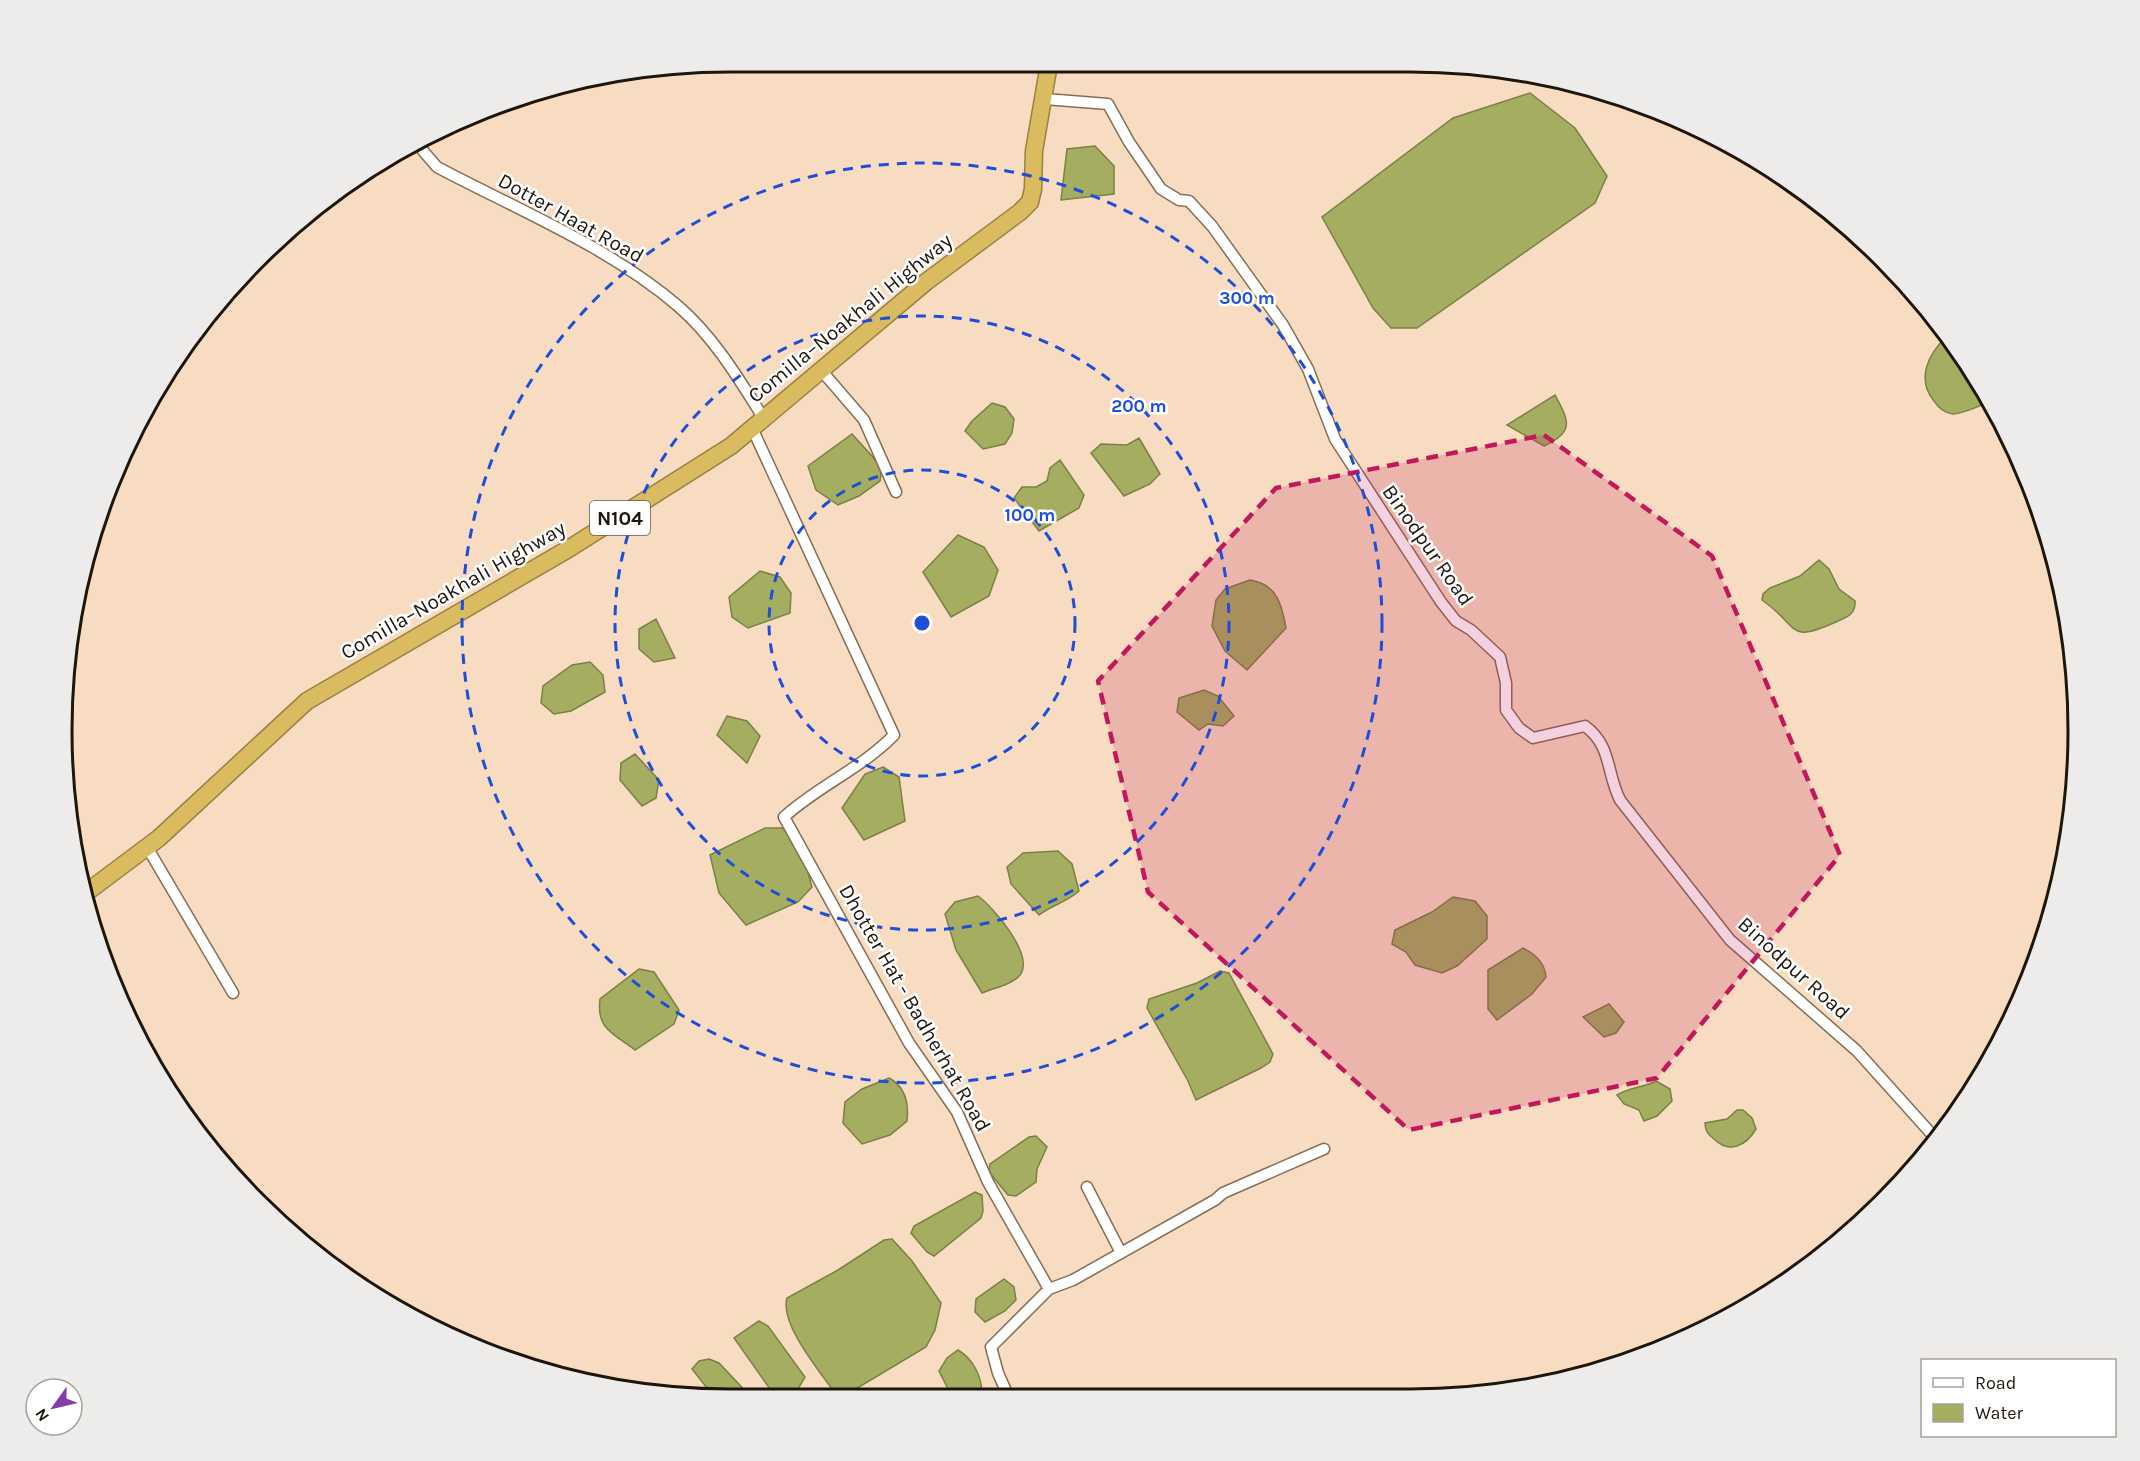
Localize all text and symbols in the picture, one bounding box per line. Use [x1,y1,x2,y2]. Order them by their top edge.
street label: Dotter Haat Road [494,168,648,268]
street label: Comilla–Noakhali Highway [743,228,957,408]
text: 300 m [1219,287,1275,309]
text: 200 m [1111,395,1167,417]
street label: Binodpur Road [1378,480,1478,610]
road number: N104 [590,501,650,535]
text: 100 m [1005,504,1055,526]
street label: Comilla–Noakhali Highway [336,516,570,664]
centre of rings [912,613,932,633]
street label: Dhotter Hat - Badherhat Road [834,880,996,1136]
street label: Binodpur Road [1733,912,1855,1024]
legend [1921,1359,2116,1437]
text: Road [1975,1372,2016,1394]
north arrow [24,1377,84,1437]
text: Water [1975,1402,2023,1424]
text: N [31,1405,53,1425]

